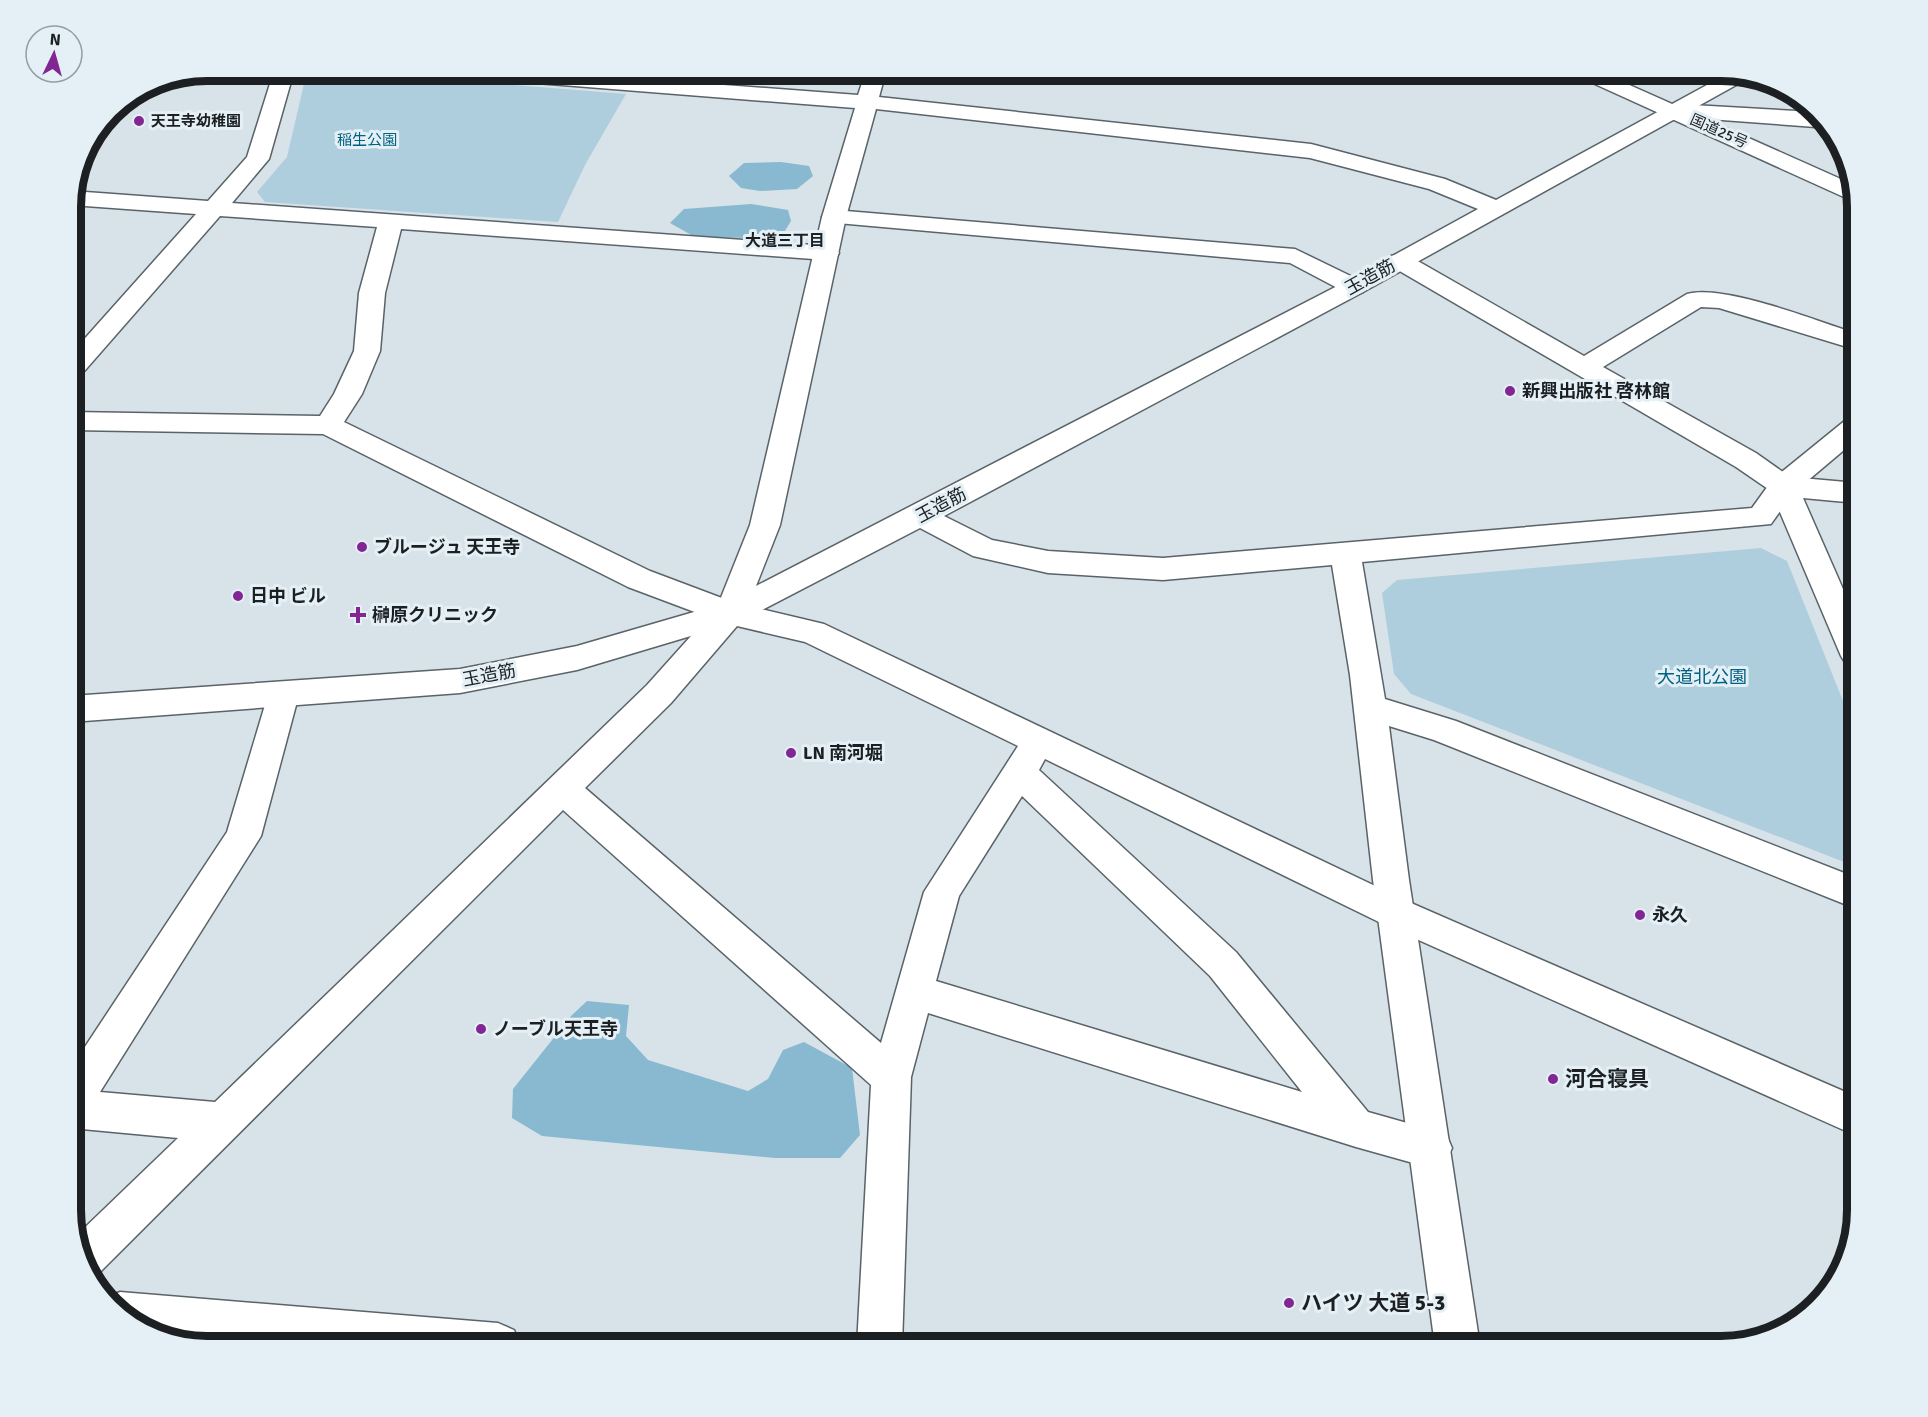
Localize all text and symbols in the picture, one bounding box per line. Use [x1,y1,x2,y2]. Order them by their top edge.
north arrow [24,24,84,84]
text: N [49,30,62,51]
street label: 国道25号 [1687,110,1751,152]
place label: 天王寺幼稚園 [151,112,241,130]
marker: 天王寺幼稚園 [132,114,146,128]
park label: 稲生公園 [337,131,397,149]
district label: 大道三丁目 [745,231,825,251]
street label: 玉造筋 [1341,254,1399,300]
place label: 新興出版社 啓林館 [1522,380,1670,402]
marker: 新興出版社 啓林館 [1503,384,1517,398]
street label: 玉造筋 [912,483,970,527]
place label: ブルージュ 天王寺 [374,536,520,558]
marker: ブルージュ 天王寺 [355,540,369,554]
place label: 日中 ビル [250,585,326,607]
marker: 日中 ビル [231,589,245,603]
place label: 榊原クリニック [372,604,498,626]
marker: 榊原クリニック [349,606,367,624]
street label: 玉造筋 [460,659,518,691]
park label: 大道北公園 [1657,666,1747,688]
place label: LN 南河堀 [803,742,883,764]
marker: LN 南河堀 [784,746,798,760]
place label: 永久 [1652,904,1688,926]
marker: 永久 [1633,908,1647,922]
place label: ノーブル天王寺 [493,1018,618,1040]
marker: ノーブル天王寺 [474,1022,488,1036]
place label: 河合寝具 [1565,1066,1649,1092]
marker: 河合寝具 [1546,1072,1560,1086]
place label: ハイツ 大道 5-3 [1301,1290,1445,1316]
marker: ハイツ 大道 5-3 [1282,1296,1296,1310]

